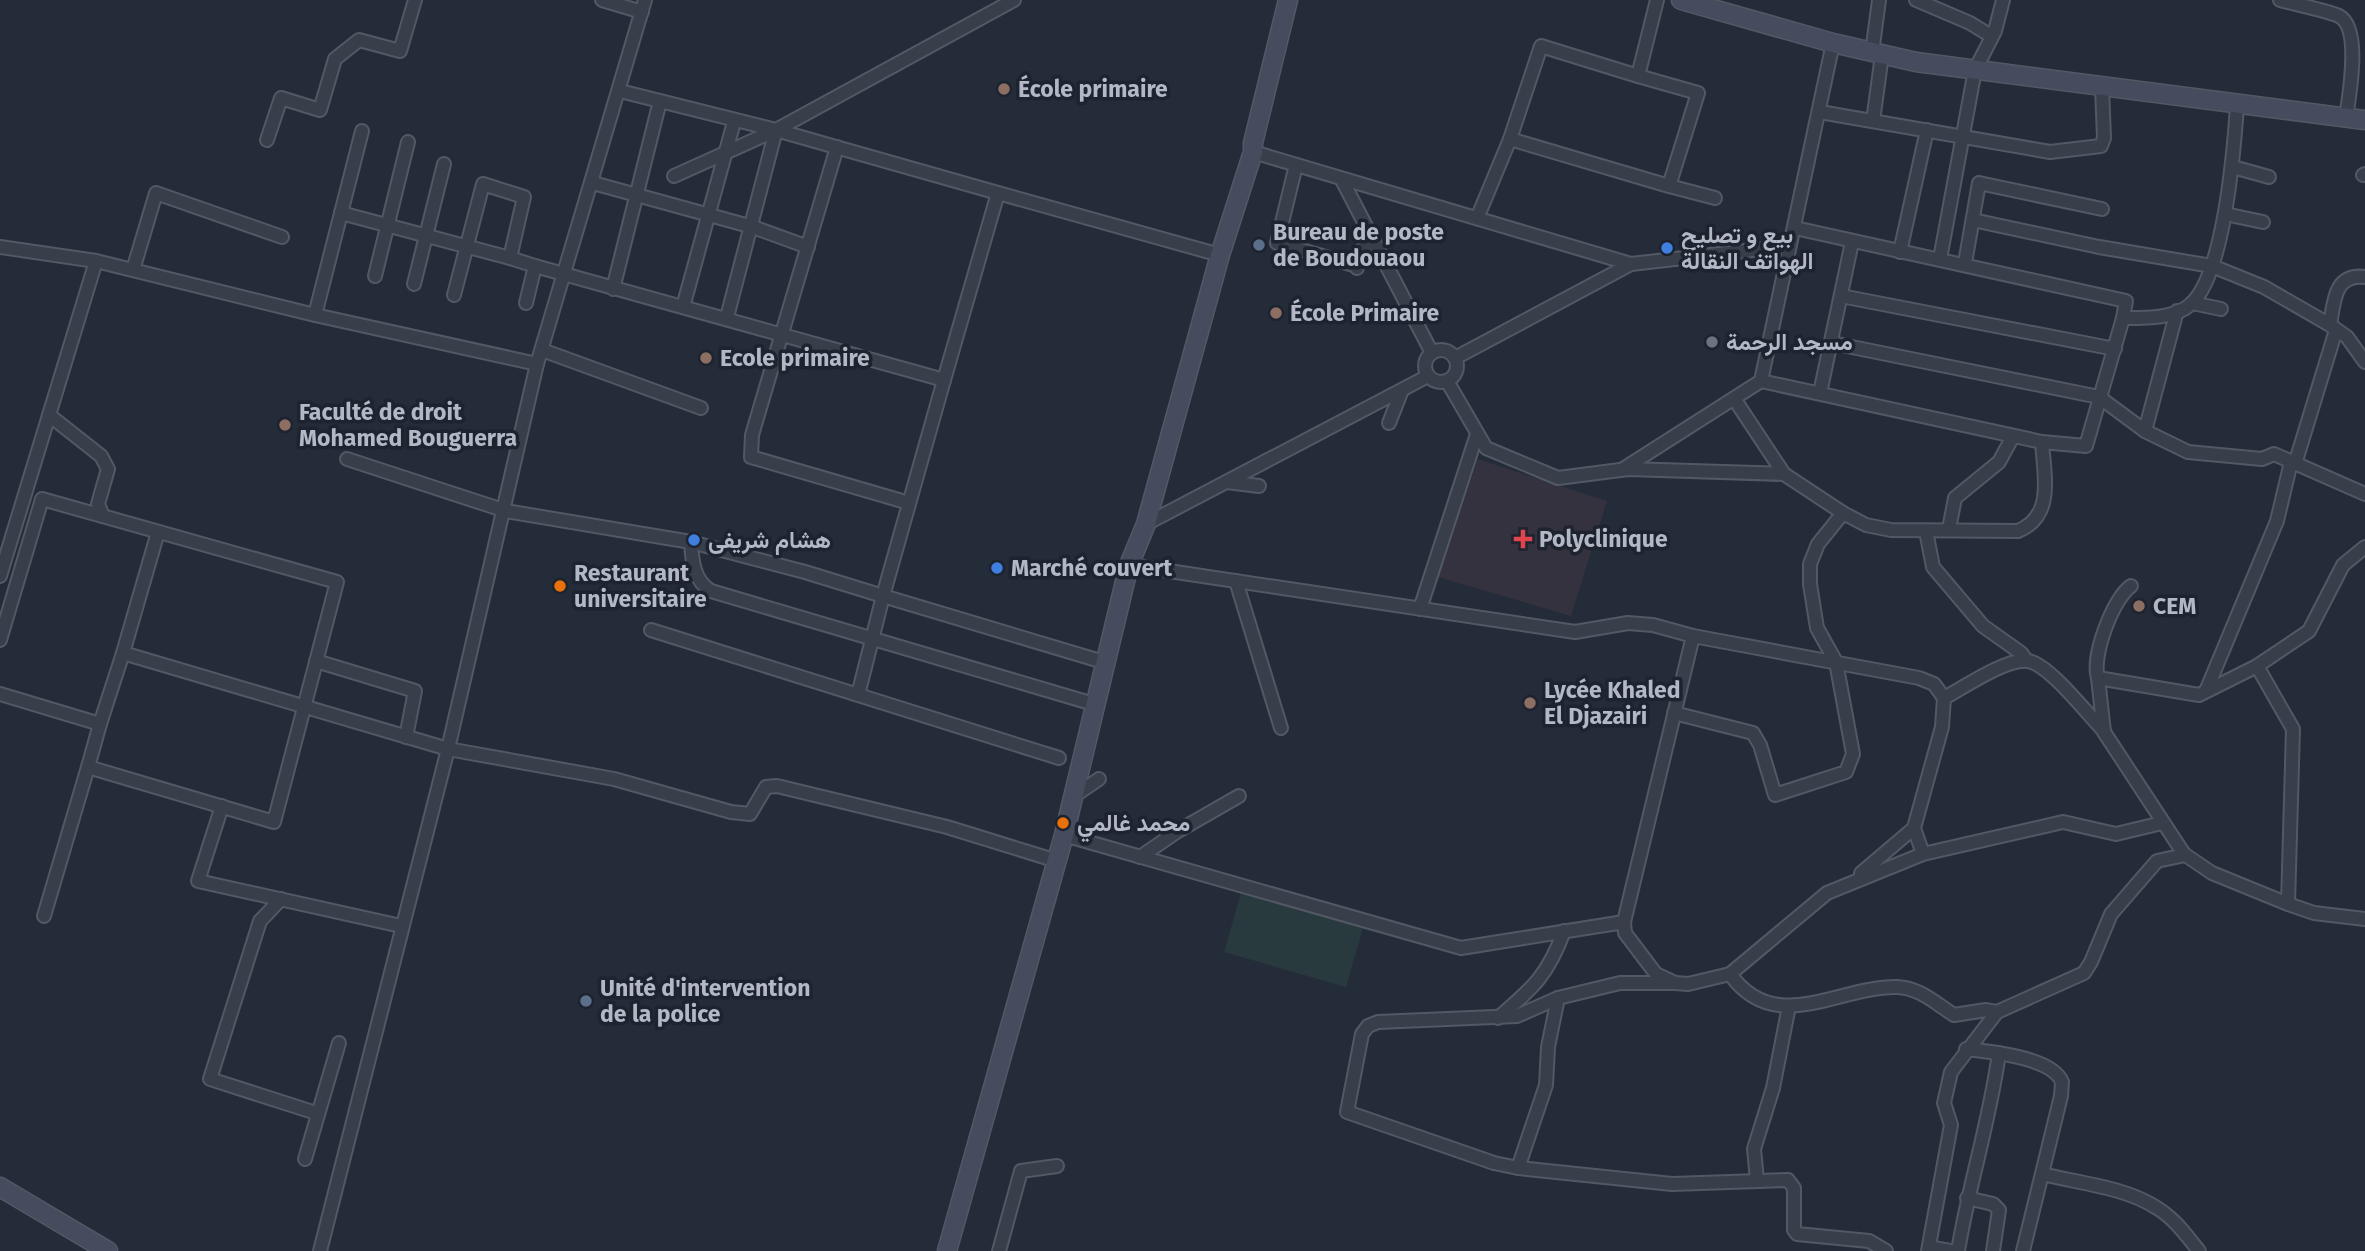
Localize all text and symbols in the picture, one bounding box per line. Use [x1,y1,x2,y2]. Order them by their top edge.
place label: École primaire [1018,74,1168,103]
marker: École primaire [996,81,1012,97]
place label: Bureau de poste de Boudouaou [1273,218,1444,272]
place label: بيع و تصليح الهواتف النقالة [1681,221,1814,276]
marker: Bureau de poste de Boudouaou [1251,237,1267,253]
marker: بيع و تصليح الهواتف النقالة [1659,240,1675,256]
place label: École Primaire [1290,298,1440,327]
marker: École Primaire [1268,305,1284,321]
place label: مسجد الرحمة [1726,328,1853,357]
marker: مسجد الرحمة [1704,334,1720,350]
place label: Ecole primaire [720,344,870,372]
marker: Ecole primaire [698,350,714,366]
place label: Faculté de droit Mohamed Bouguerra [299,398,517,452]
marker: Faculté de droit Mohamed Bouguerra [277,417,293,433]
place label: Polyclinique [1539,525,1668,553]
place label: هشام شريفى [708,526,831,555]
marker: Polyclinique [1513,529,1533,549]
marker: هشام شريفى [686,532,702,548]
place label: Marché couvert [1011,554,1173,582]
place label: Restaurant universitaire [574,559,707,613]
marker: Marché couvert [989,560,1005,576]
marker: Restaurant universitaire [552,578,568,594]
place label: CEM [2153,592,2196,620]
marker: CEM [2131,598,2147,614]
place label: Lycée Khaled El Djazairi [1544,676,1681,730]
marker: Lycée Khaled El Djazairi [1522,695,1538,711]
place label: محمد غالمي [1077,809,1190,843]
marker: محمد غالمي [1055,815,1071,831]
place label: Unité d'intervention de la police [600,974,810,1028]
marker: Unité d'intervention de la police [578,993,594,1009]

